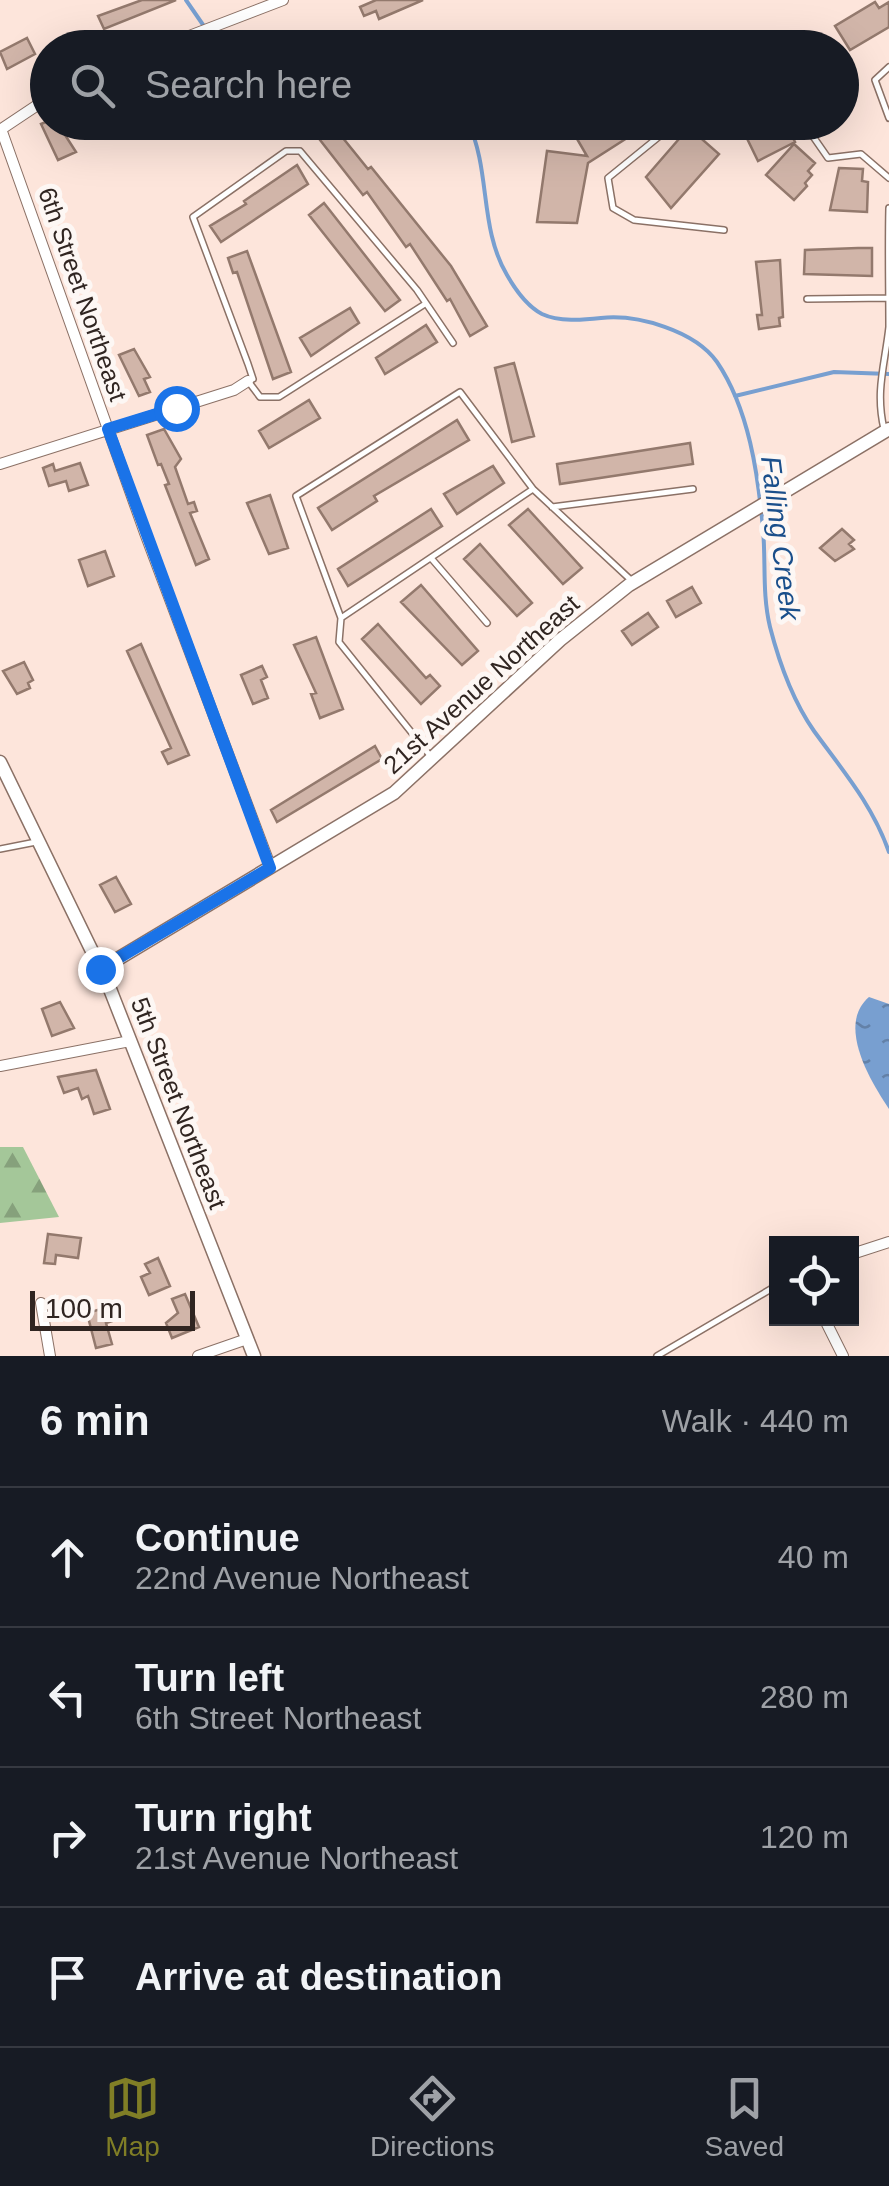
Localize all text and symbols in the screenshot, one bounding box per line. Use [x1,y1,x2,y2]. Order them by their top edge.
search box [30,30,859,140]
icon: search [65,58,120,113]
text: Search here [145,64,352,106]
street label: 6th Street Northeast [33,184,133,404]
route start [154,386,200,432]
water label: Falling Creek [755,454,806,624]
street label: 21st Avenue Northeast [378,589,584,779]
route end [78,947,124,993]
street label: 5th Street Northeast [126,994,232,1213]
map controls [769,1236,859,1326]
button: locate [769,1236,859,1326]
scale bar [30,1286,195,1330]
text: 100 m [45,1293,123,1324]
text: 6 min [40,1397,150,1444]
text: Walk · 440 m [662,1403,849,1439]
text: Continue [135,1517,300,1559]
icon: ahead [40,1530,95,1585]
text: 40 m [778,1539,849,1575]
text: 22nd Avenue Northeast [135,1560,469,1596]
text: Turn left [135,1657,284,1699]
icon: left [40,1670,95,1725]
text: 280 m [760,1679,849,1715]
text: 6th Street Northeast [135,1700,421,1736]
text: Turn right [135,1797,312,1839]
icon: right [40,1810,95,1865]
text: 120 m [760,1819,849,1855]
text: 21st Avenue Northeast [135,1840,458,1876]
icon: arrive [40,1950,95,2005]
text: Arrive at destination [135,1956,502,1998]
tab: Map [105,2071,160,2163]
tab: Directions [370,2071,495,2163]
tab: Saved [705,2071,784,2163]

